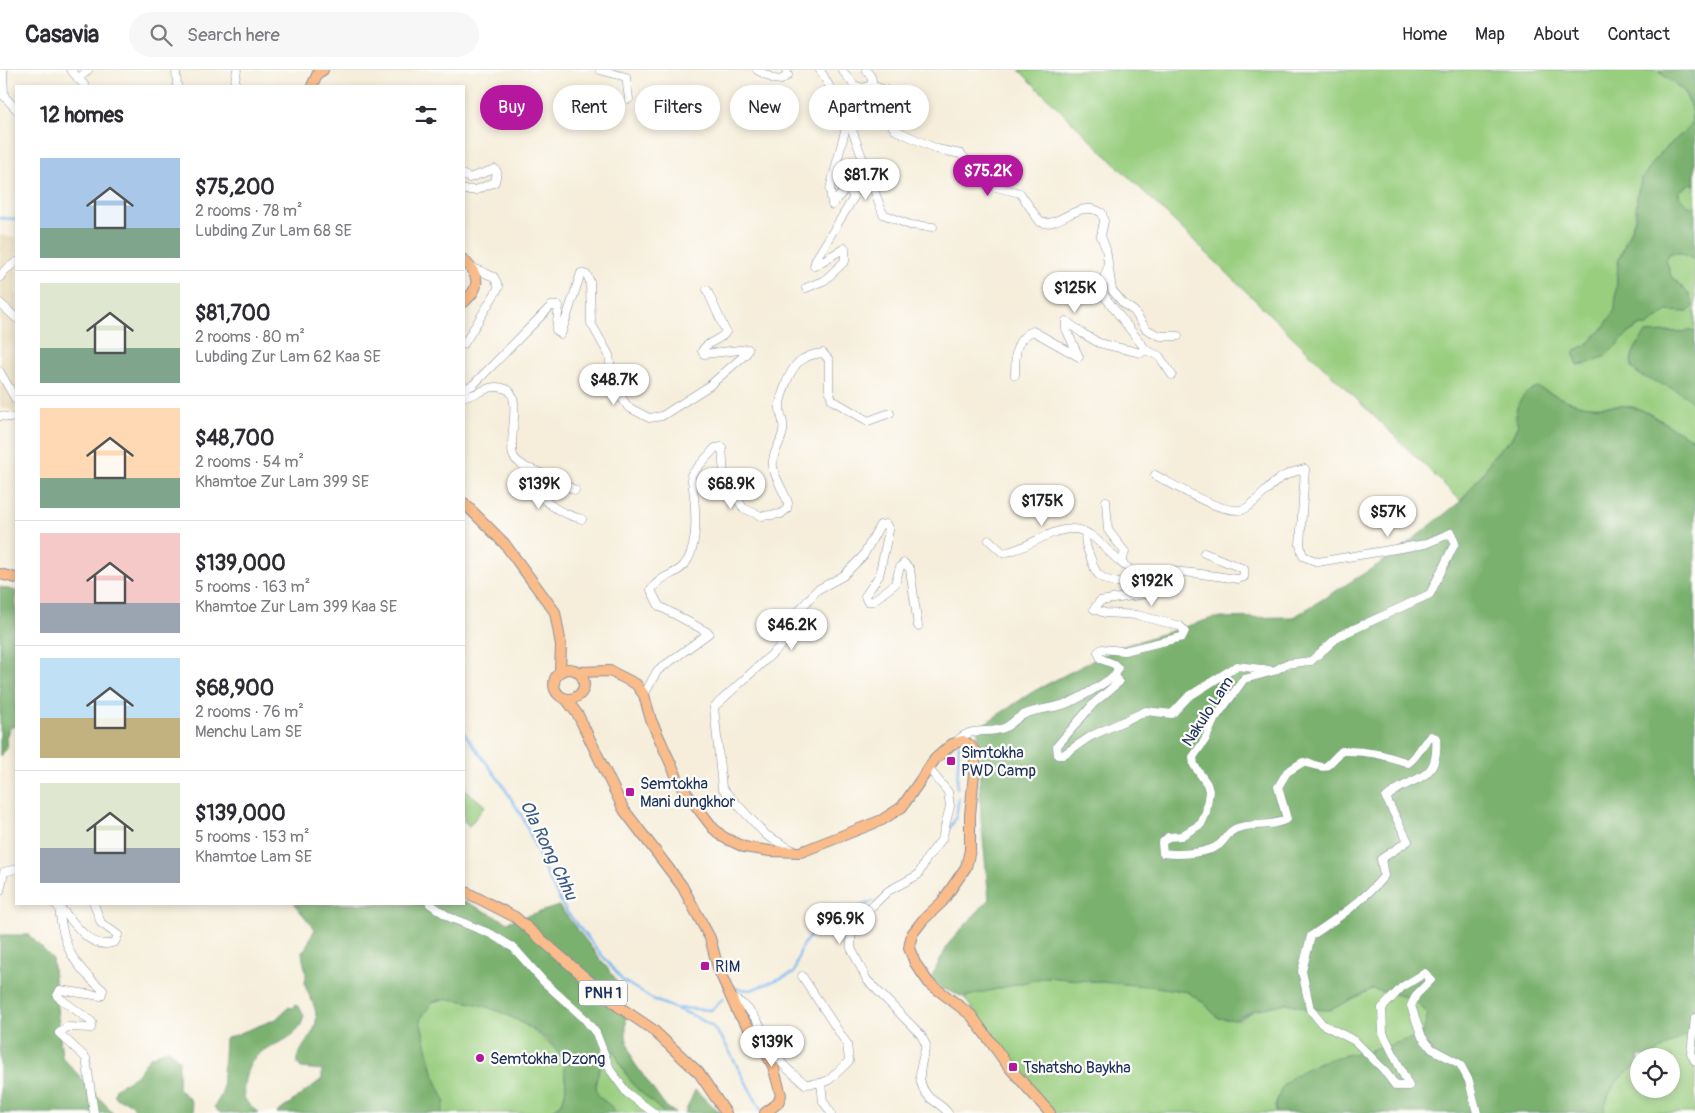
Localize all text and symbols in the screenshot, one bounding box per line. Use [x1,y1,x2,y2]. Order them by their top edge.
search box [129,12,479,57]
text: Casavia [25,20,99,49]
icon: search [147,21,175,49]
text: Search here [187,23,280,47]
text: Home [1402,23,1447,46]
text: Map [1475,23,1505,46]
text: About [1533,23,1579,46]
text: Contact [1607,23,1670,46]
chip: Buy [480,85,543,130]
chip: Rent [553,85,625,130]
chip: Filters [635,85,720,130]
chip: New [730,85,799,130]
chip: Apartment [809,85,929,130]
icon: filters [412,101,440,129]
text: 12 homes [40,102,123,129]
pin: $75.2K [947,154,1029,197]
pin: $81.7K [825,158,907,201]
text: $75.2K [964,161,1012,181]
text: $81.7K [844,165,888,185]
text: $75,200 [195,174,275,201]
icon: home [80,178,140,238]
text: 2 rooms · 78 m² [195,201,302,221]
text: Lubding Zur Lam 68 SE [195,221,352,241]
pin: $125K [1040,272,1110,314]
text: $125K [1054,278,1096,298]
text: $81,700 [195,300,270,327]
icon: home [80,303,140,363]
text: 2 rooms · 80 m² [195,327,305,347]
text: Lubding Zur Lam 62 Kaa SE [195,347,381,367]
pin: $48.7K [573,364,655,406]
text: $48.7K [590,370,638,390]
text: $48,700 [195,425,274,452]
icon: home [80,428,140,488]
text: 2 rooms · 54 m² [195,452,304,472]
pin: $139K [504,468,574,510]
pin: $68.9K [690,468,772,510]
text: Khamtoe Zur Lam 399 SE [195,472,369,492]
text: $139K [518,474,560,494]
text: $68.9K [707,474,755,494]
pin: $175K [1007,484,1077,527]
text: $175K [1021,491,1063,511]
pin: $57K [1358,496,1418,538]
text: $57K [1370,502,1406,522]
text: $139,000 [195,550,286,577]
icon: home [80,553,140,613]
pin: $192K [1117,564,1187,607]
text: $192K [1131,571,1173,591]
text: 5 rooms · 163 m² [195,577,310,597]
text: Khamtoe Zur Lam 399 Kaa SE [195,597,397,617]
pin: $46.2K [751,608,833,651]
text: $46.2K [767,615,817,635]
street label: Nakulo Lam [1178,673,1238,750]
text: $68,900 [195,675,274,702]
icon: home [80,678,140,738]
text: 2 rooms · 76 m² [195,702,304,722]
text: Menchu Lam SE [195,722,302,742]
place label: Simtokha PWD Camp [961,743,1036,781]
marker: Simtokha PWD Camp [945,755,957,767]
place label: Semtokha Mani dungkhor [640,774,736,812]
marker: Semtokha Mani dungkhor [624,786,636,798]
water label: Ola Rong Chhu [515,797,583,905]
text: $139,000 [195,800,286,827]
icon: home [80,803,140,863]
text: 5 rooms · 153 m² [195,827,310,847]
text: Khamtoe Lam SE [195,847,312,867]
pin: $96.9K [799,902,881,945]
text: $96.9K [816,909,864,929]
place label: RIM [715,957,740,977]
marker: RIM [699,960,711,972]
road number: PNH 1 [579,980,627,1006]
pin: $139K [737,1026,807,1068]
text: $139K [751,1032,793,1052]
map controls [1630,1048,1680,1098]
button: locate [1630,1048,1680,1098]
place label: Semtokha Dzong [490,1049,605,1069]
marker: Semtokha Dzong [474,1052,486,1064]
place label: Tshatsho Baykha [1023,1058,1131,1078]
marker: Tshatsho Baykha [1007,1061,1019,1073]

